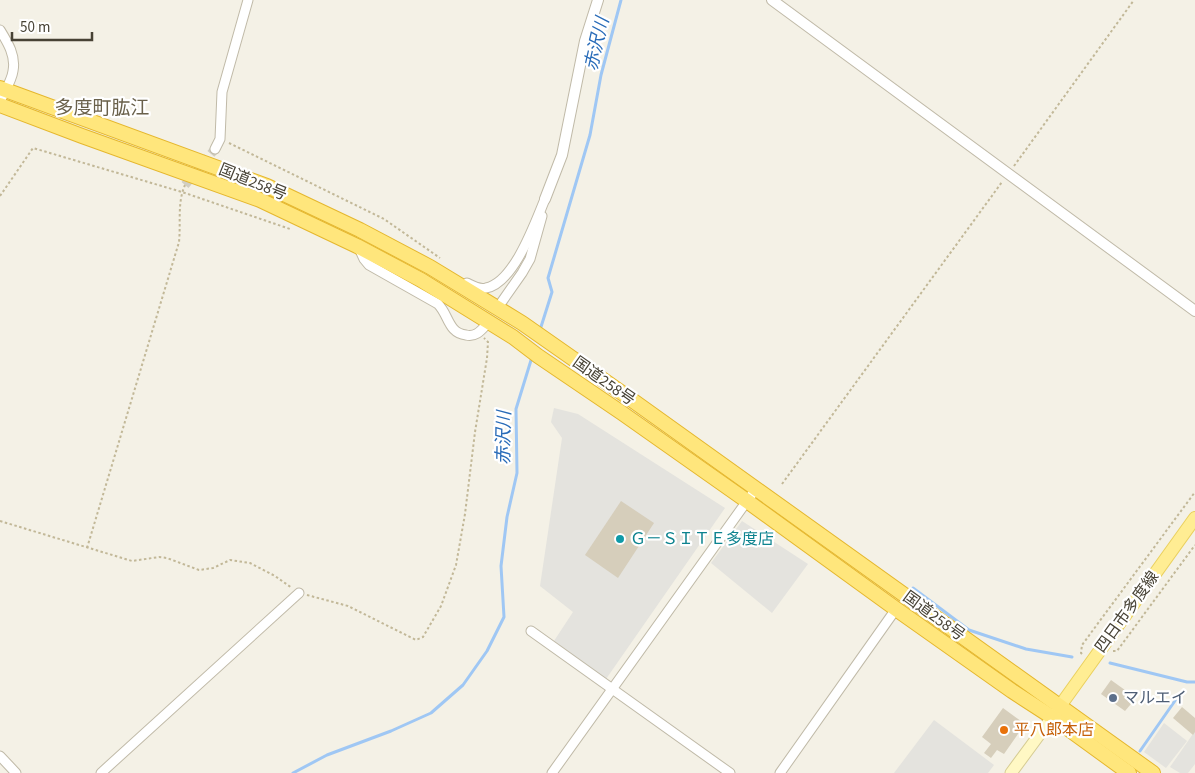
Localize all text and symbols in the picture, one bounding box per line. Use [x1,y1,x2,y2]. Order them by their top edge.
scale bar [12,10,92,42]
water label: 赤沢川 [579,13,616,73]
text: 50 m [20,17,50,38]
district label: 多度町肱江 [54,95,150,122]
street label: 国道258号 [216,158,290,206]
street label: 国道258号 [568,351,640,411]
water label: 赤沢川 [491,409,517,465]
place label: Ｇ－ＳＩＴＥ多度店 [630,528,774,550]
marker: Ｇ－ＳＩＴＥ多度店 [614,533,626,545]
street label: 四日市多度線 [1090,567,1164,657]
street label: 国道258号 [898,586,970,646]
place label: マルエイ [1123,687,1187,709]
marker: マルエイ [1107,692,1119,704]
place label: 平八郎本店 [1014,719,1094,741]
marker: 平八郎本店 [998,724,1010,736]

